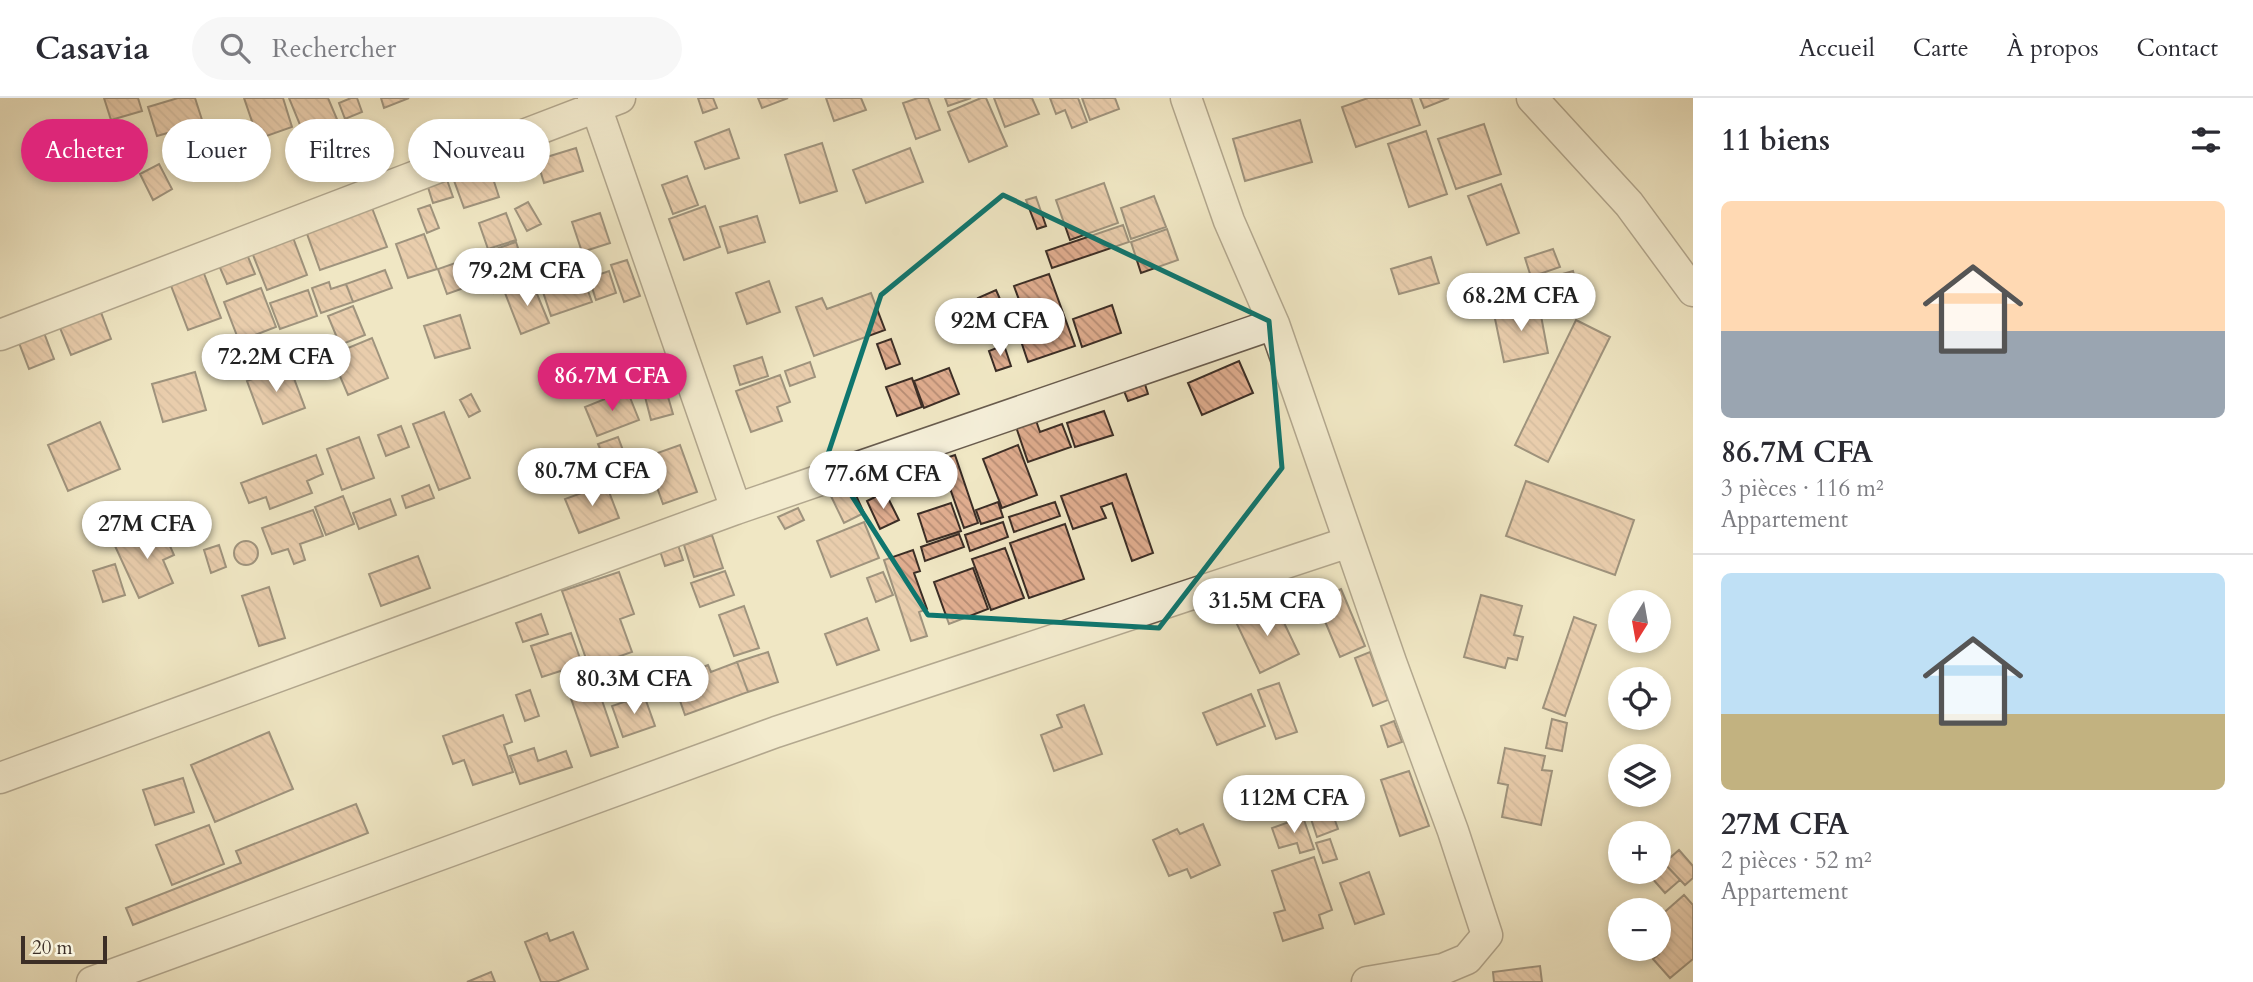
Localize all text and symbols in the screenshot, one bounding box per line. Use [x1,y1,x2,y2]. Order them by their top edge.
search box [192,17,682,80]
text: Casavia [35,26,150,71]
icon: search [216,29,254,67]
text: Rechercher [272,31,396,66]
text: Accueil [1799,32,1875,65]
text: Carte [1913,32,1969,65]
text: À propos [2007,32,2099,65]
text: Contact [2137,32,2218,65]
chip: Acheter [21,119,148,182]
chip: Louer [162,119,271,182]
chip: Filtres [285,119,394,182]
chip: Nouveau [408,119,550,182]
text: 11 biens [1721,120,1830,161]
icon: filters [2187,121,2225,159]
icon: home [1910,246,2036,372]
pin: 79.2M CFA [447,248,607,308]
text: 79.2M CFA [469,255,585,286]
pin: 68.2M CFA [1441,274,1601,333]
text: 68.2M CFA [1463,280,1579,311]
pin: 92M CFA [935,299,1065,358]
text: 92M CFA [951,305,1049,336]
pin: 72.2M CFA [196,334,356,394]
text: 72.2M CFA [218,341,334,372]
pin: 86.7M CFA [532,354,692,413]
text: 86.7M CFA [554,360,670,391]
text: 86.7M CFA [1721,432,1873,473]
pin: 80.7M CFA [512,448,672,508]
pin: 77.6M CFA [803,452,963,511]
text: 80.7M CFA [534,455,650,486]
text: 77.6M CFA [825,458,941,489]
text: 3 pièces · 116 m² [1721,473,1884,504]
pin: 27M CFA [82,502,212,561]
text: Appartement [1721,504,1848,535]
text: 27M CFA [98,508,196,539]
pin: 31.5M CFA [1187,578,1347,638]
text: 31.5M CFA [1209,585,1325,616]
north arrow [1608,590,1671,653]
map controls [1608,590,1671,961]
icon: home [1910,618,2036,744]
pin: 80.3M CFA [554,656,714,716]
text: 80.3M CFA [576,663,692,694]
button: locate [1608,667,1671,730]
button: layers [1608,744,1671,807]
pin: 112M CFA [1222,776,1366,835]
text: 112M CFA [1239,782,1349,813]
text: 27M CFA [1721,804,1849,845]
button: + [1608,821,1671,884]
text: 2 pièces · 52 m² [1721,845,1872,876]
text: Appartement [1721,876,1848,907]
button: − [1608,898,1671,961]
scale bar [21,933,107,965]
text: 20 m [32,935,73,961]

